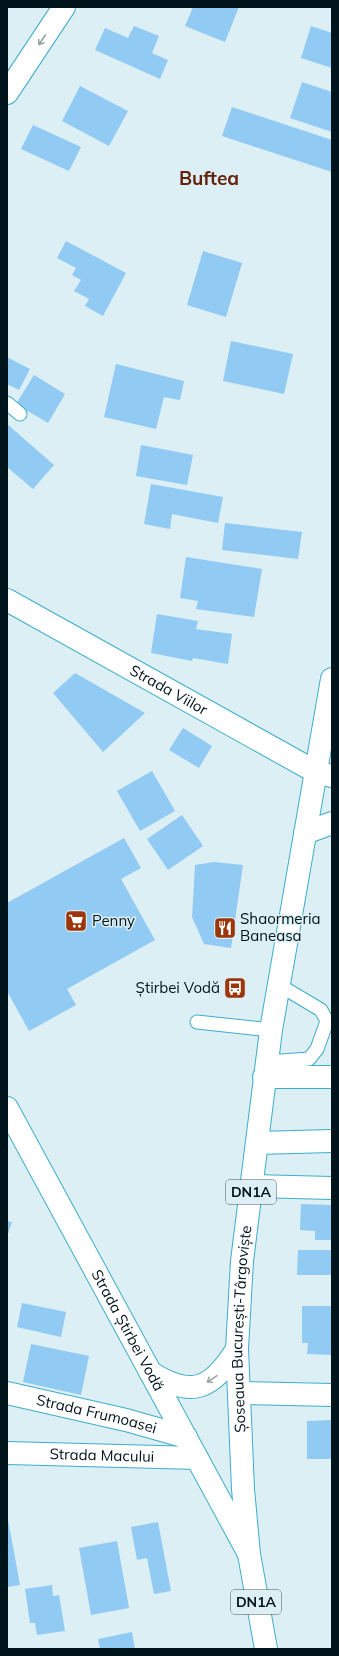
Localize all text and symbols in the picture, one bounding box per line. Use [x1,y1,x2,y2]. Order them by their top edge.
one-way arrow [38,34,46,45]
district label: Buftea [179,166,239,190]
street label: Strada Viilor [127,660,212,719]
supermarket icon: Penny [63,908,89,934]
place label: Shaormeria Baneasa [240,909,321,945]
place label: Penny [92,911,135,930]
restaurant icon: Shaormeria Baneasa [212,915,238,941]
bus stop icon: Știrbei Vodă [222,975,248,1001]
place label: Știrbei Vodă [136,978,220,997]
road number: DN1A [226,1180,276,1204]
street label: Șoseaua București-Târgoviște [227,1224,255,1433]
street label: Strada Știrbei Vodă [87,1266,169,1394]
one-way arrow [207,1375,218,1383]
street label: Strada Frumoasei [35,1390,159,1437]
street label: Strada Macului [49,1444,155,1466]
road number: DN1A [231,1590,281,1614]

